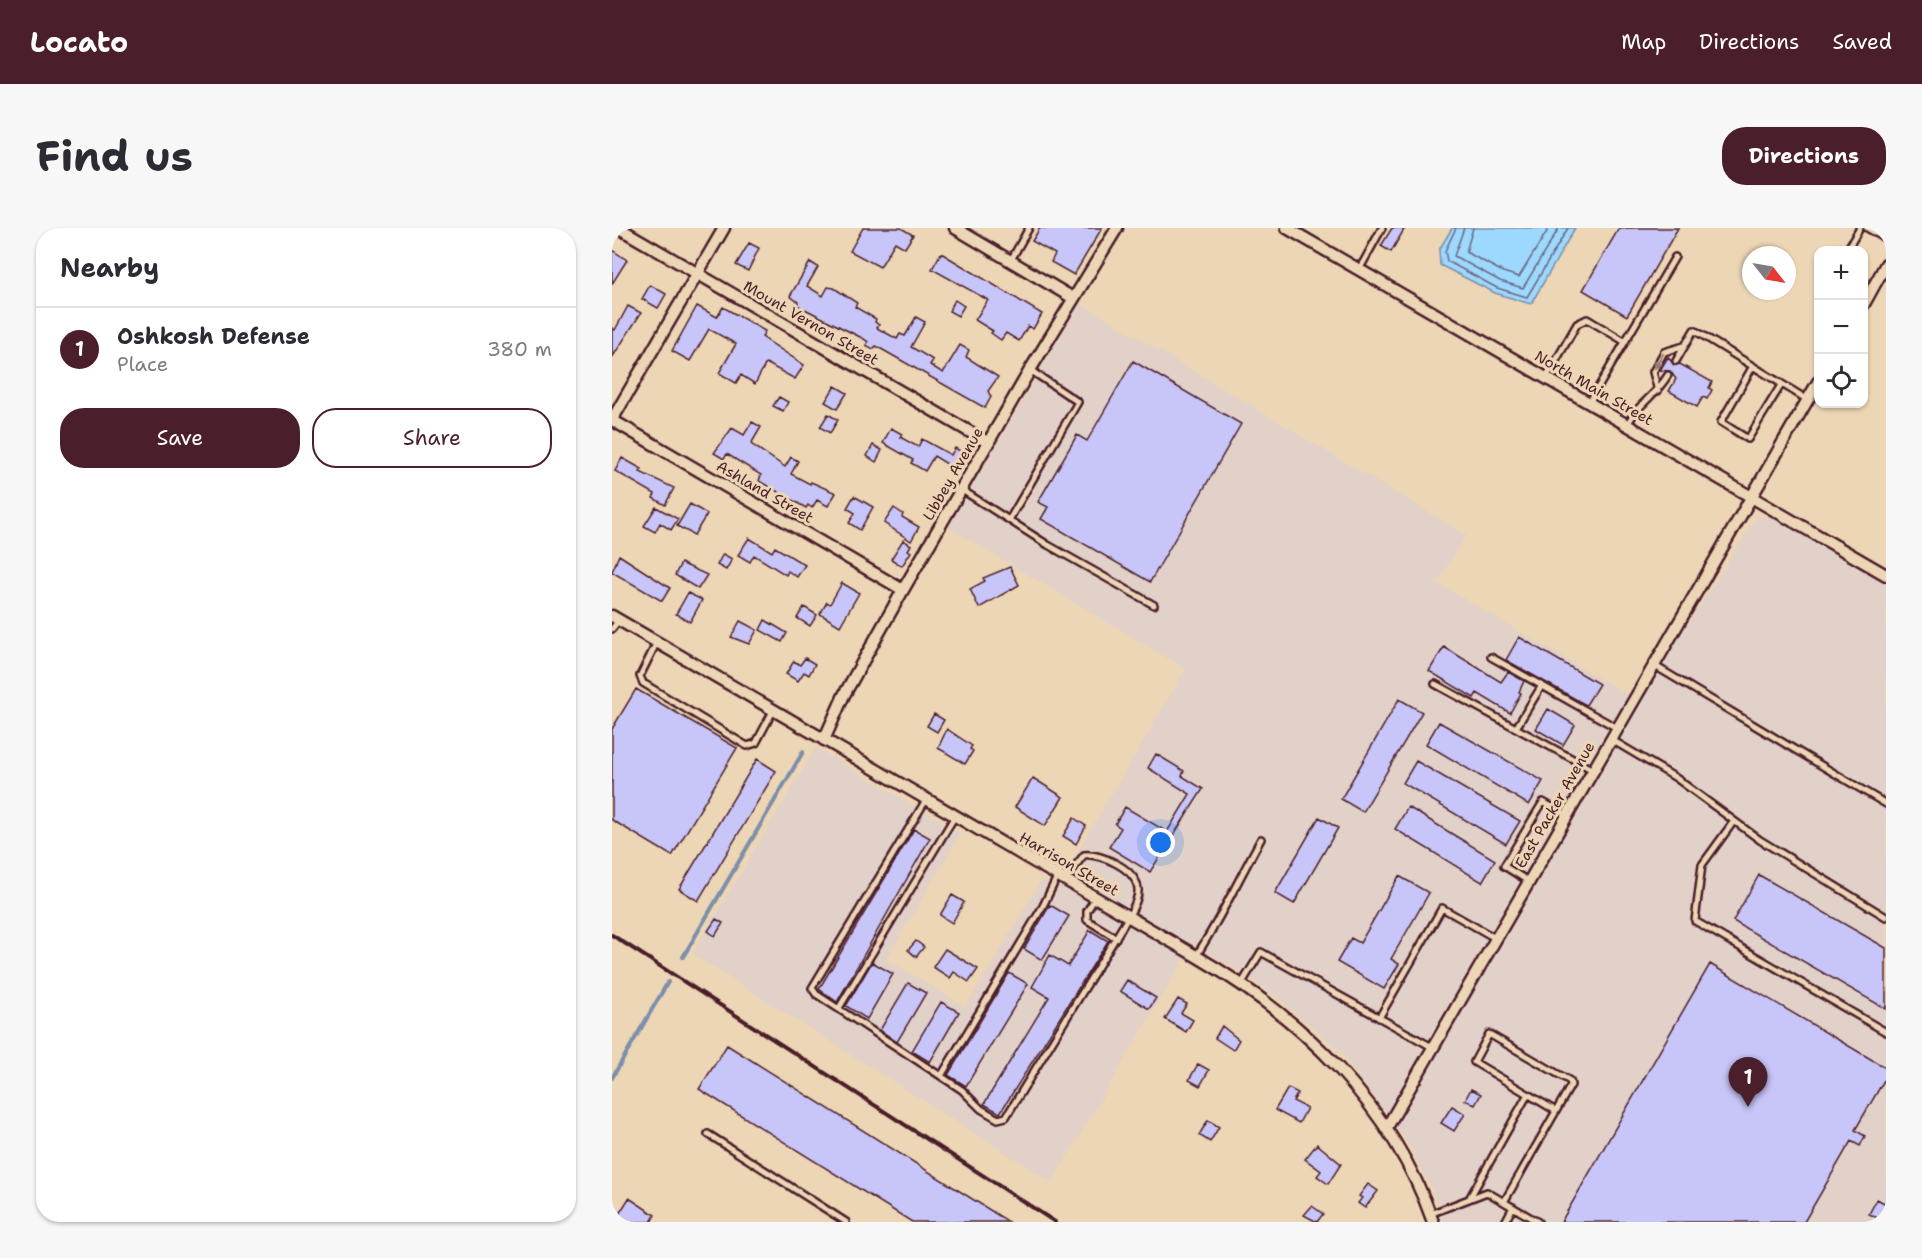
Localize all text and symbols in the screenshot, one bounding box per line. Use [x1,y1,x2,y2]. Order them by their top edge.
text: Locato [30,23,128,61]
text: Map [1621,28,1666,56]
text: Directions [1699,28,1799,56]
text: Saved [1832,28,1892,56]
button: Directions [1722,127,1886,185]
text: Find us [36,128,193,184]
north arrow [1742,246,1796,300]
map controls [1814,246,1868,408]
button: + [1814,246,1868,300]
text: Nearby [60,250,159,285]
street label: Mount Vernon Street [740,276,882,370]
button: − [1814,300,1868,354]
text: Oshkosh Defense [117,322,310,351]
text: 1 [75,336,84,362]
text: 380 m [487,336,552,362]
street label: North Main Street [1531,346,1657,430]
text: Place [117,351,168,377]
one-way arrow [1654,353,1664,370]
button: locate [1814,354,1868,408]
button: Save [60,408,300,468]
button: Share [312,408,552,468]
street label: Libbey Avenue [918,424,988,524]
street label: Ashland Street [713,456,817,528]
street label: East Packer Avenue [1511,738,1599,872]
street label: Harrison Street [1016,827,1122,901]
your location [1146,828,1175,857]
pin: 1 [1728,1058,1768,1107]

